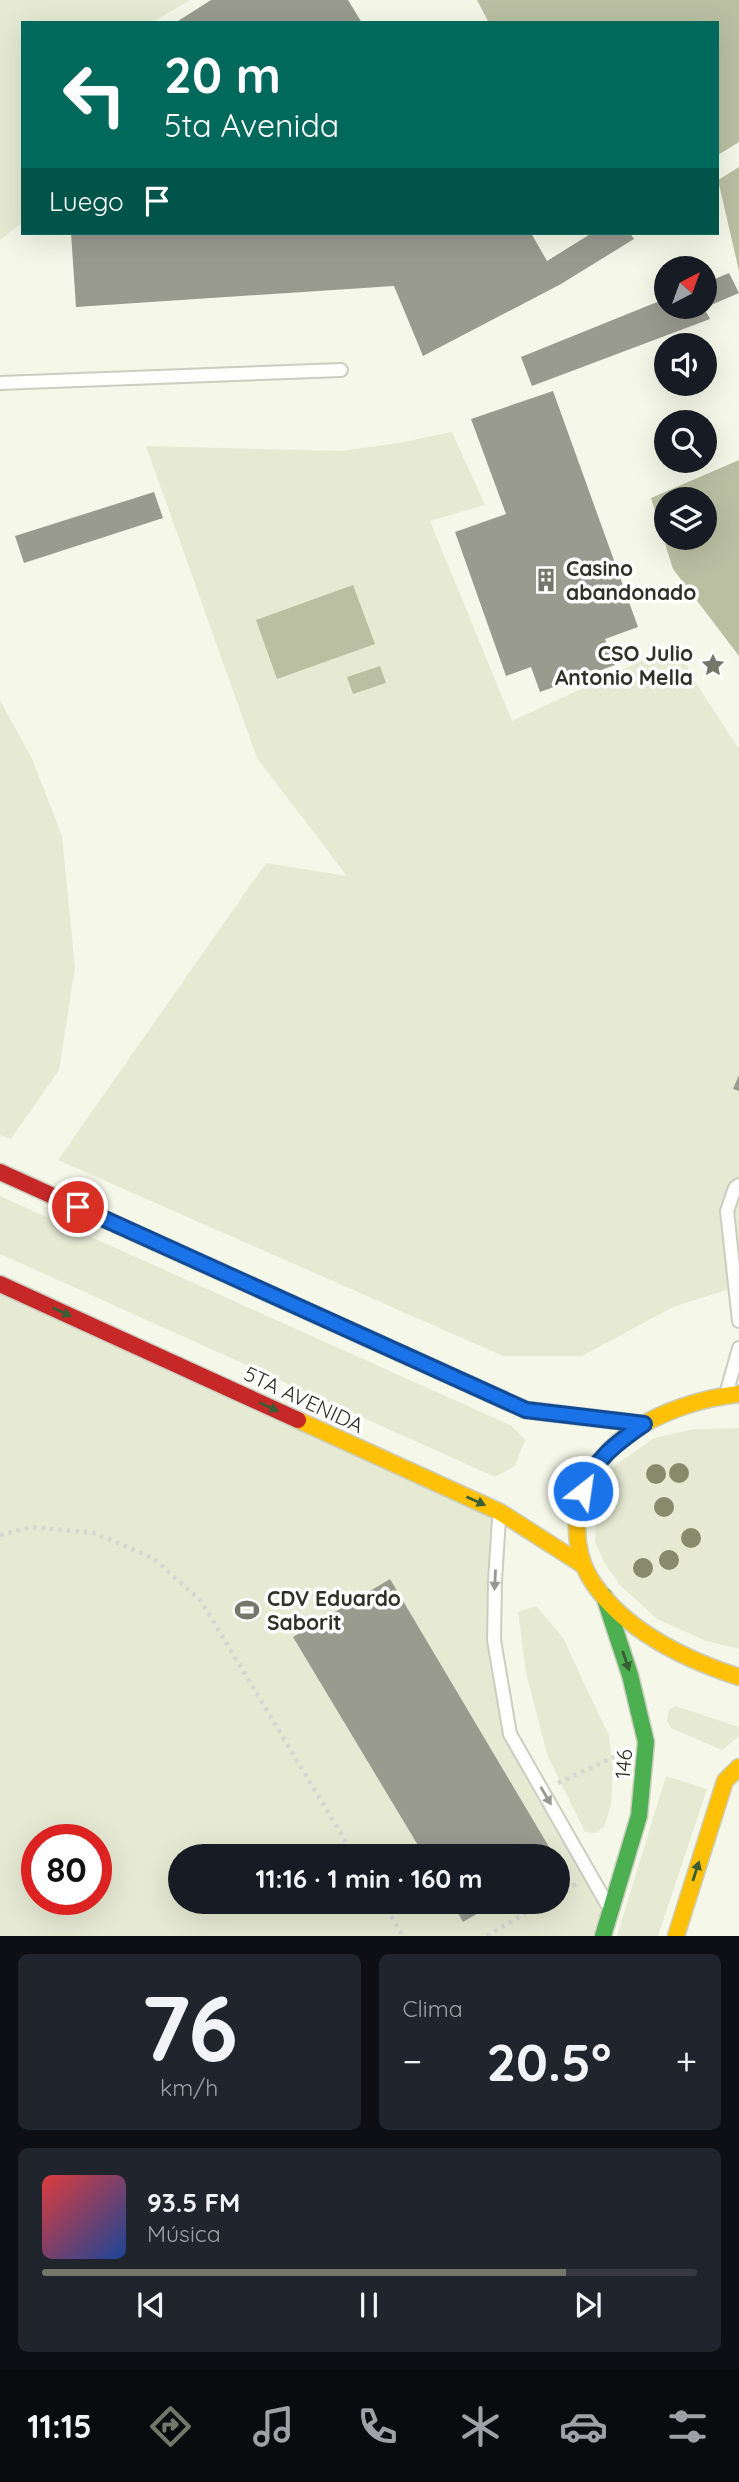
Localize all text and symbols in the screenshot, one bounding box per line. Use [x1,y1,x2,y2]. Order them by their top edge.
text: 20 m [164,44,281,105]
icon: left [49,49,140,140]
text: 5ta Avenida [164,105,339,145]
icon: arrive [138,182,176,220]
text: Luego [49,185,124,218]
north arrow [654,256,718,318]
map controls [654,256,717,550]
button: sound [654,333,717,396]
button: search [654,410,717,473]
button: layers [654,487,717,550]
place label: Casino abandonado [566,555,696,605]
building icon: Casino abandonado [532,566,560,594]
place label: CSO Julio Antonio Mella [555,640,693,690]
place icon: CSO Julio Antonio Mella [699,651,727,679]
pin [48,1177,108,1237]
icon: arrive [59,1188,97,1226]
one-way arrow [52,1306,72,1318]
street label: 5TA AVENIDA [240,1360,368,1438]
one-way arrow [259,1401,279,1412]
position arrow [546,1454,620,1528]
one-way arrow [466,1495,486,1507]
one-way arrow [489,1569,500,1591]
place label: CDV Eduardo Saborit [267,1585,401,1635]
sports icon: CDV Eduardo Saborit [233,1596,261,1624]
one-way arrow [621,1651,631,1672]
street label: 146 [609,1748,637,1780]
one-way arrow [540,1787,552,1806]
speed limit sign: 80 [21,1824,112,1915]
one-way arrow [692,1860,702,1881]
text: 11:16 · 1 min · 160 m [255,1862,483,1895]
text: 76 [140,1970,238,2084]
text: Clima [403,1994,463,2023]
text: 20.5° [486,2029,611,2094]
text: − [403,2037,422,2085]
text: + [676,2037,697,2085]
text: km/h [160,2073,218,2102]
text: 93.5 FM [147,2186,240,2219]
text: Música [147,2219,221,2248]
icon: previous [132,2286,170,2324]
icon: pause [350,2286,388,2324]
icon: next [569,2286,607,2324]
icon: directions [146,2402,195,2451]
icon: music [249,2402,298,2451]
icon: phone [353,2402,402,2451]
icon: climate [456,2402,505,2451]
icon: car [559,2402,608,2451]
icon: filters [663,2402,712,2451]
text: 11:15 [27,2406,92,2446]

